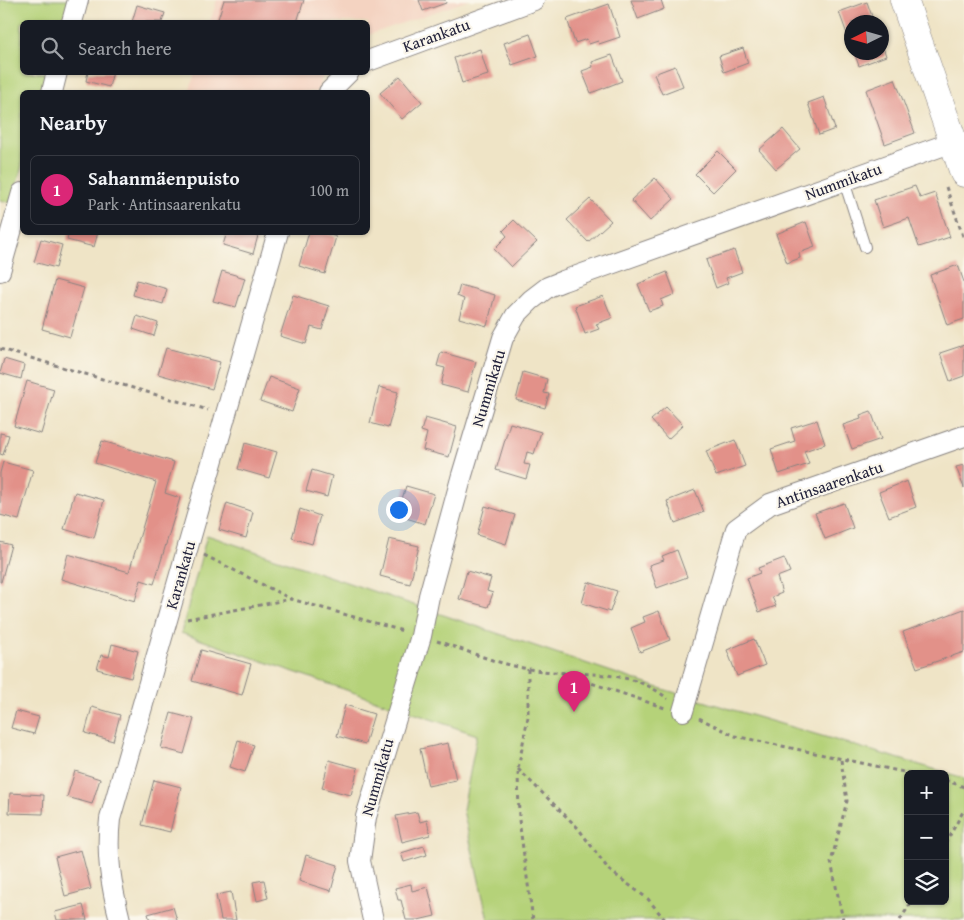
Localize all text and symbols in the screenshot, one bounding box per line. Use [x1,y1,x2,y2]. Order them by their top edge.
street label: Karankatu [399,12,473,58]
north arrow [844,15,889,60]
search box [20,20,370,75]
icon: search [38,34,66,62]
text: Search here [78,34,172,62]
text: Nearby [40,107,107,138]
street label: Nummikatu [801,156,885,206]
text: Sahanmäenpuisto [88,164,240,192]
text: 1 [53,178,61,202]
text: 100 m [309,178,349,202]
text: Park · Antinsaarenkatu [88,192,241,216]
street label: Nummikatu [465,346,511,430]
street label: Antinsaarenkatu [772,454,886,514]
your location [386,497,412,523]
street label: Karankatu [159,538,201,612]
pin: 1 [558,671,590,712]
street label: Nummikatu [354,735,400,819]
map controls [904,770,949,905]
button: + [904,770,949,815]
button: − [904,815,949,860]
button: layers [904,860,949,905]

